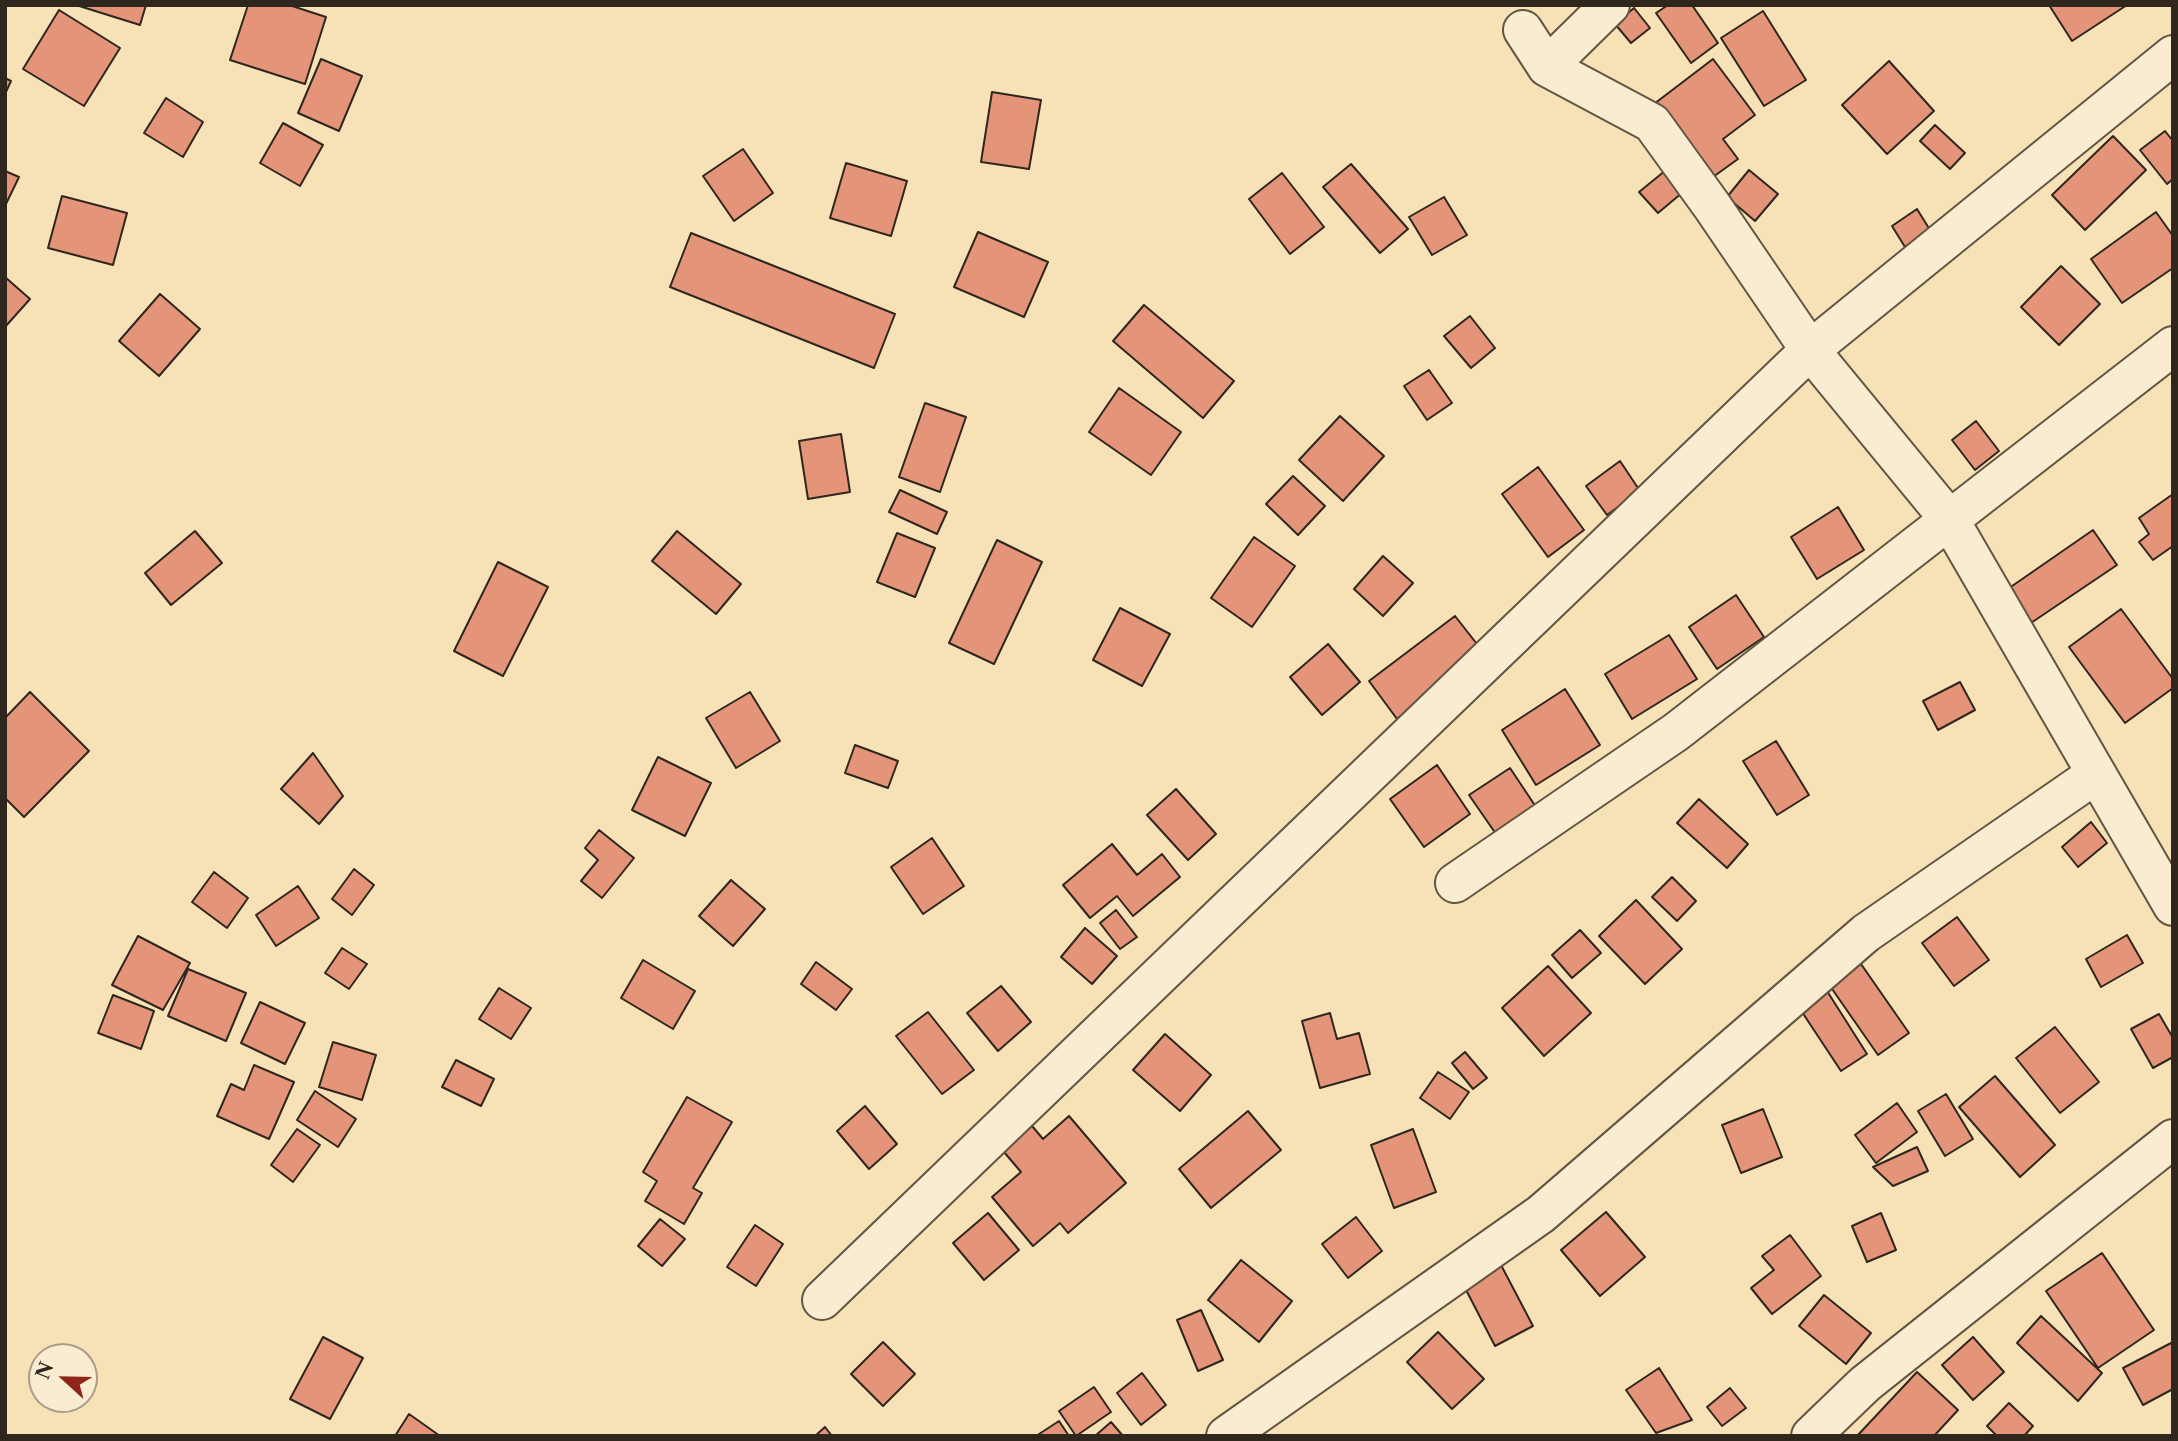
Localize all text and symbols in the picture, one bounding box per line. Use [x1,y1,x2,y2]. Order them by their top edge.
north arrow [28,1343,98,1413]
text: N [31,1359,59,1383]

